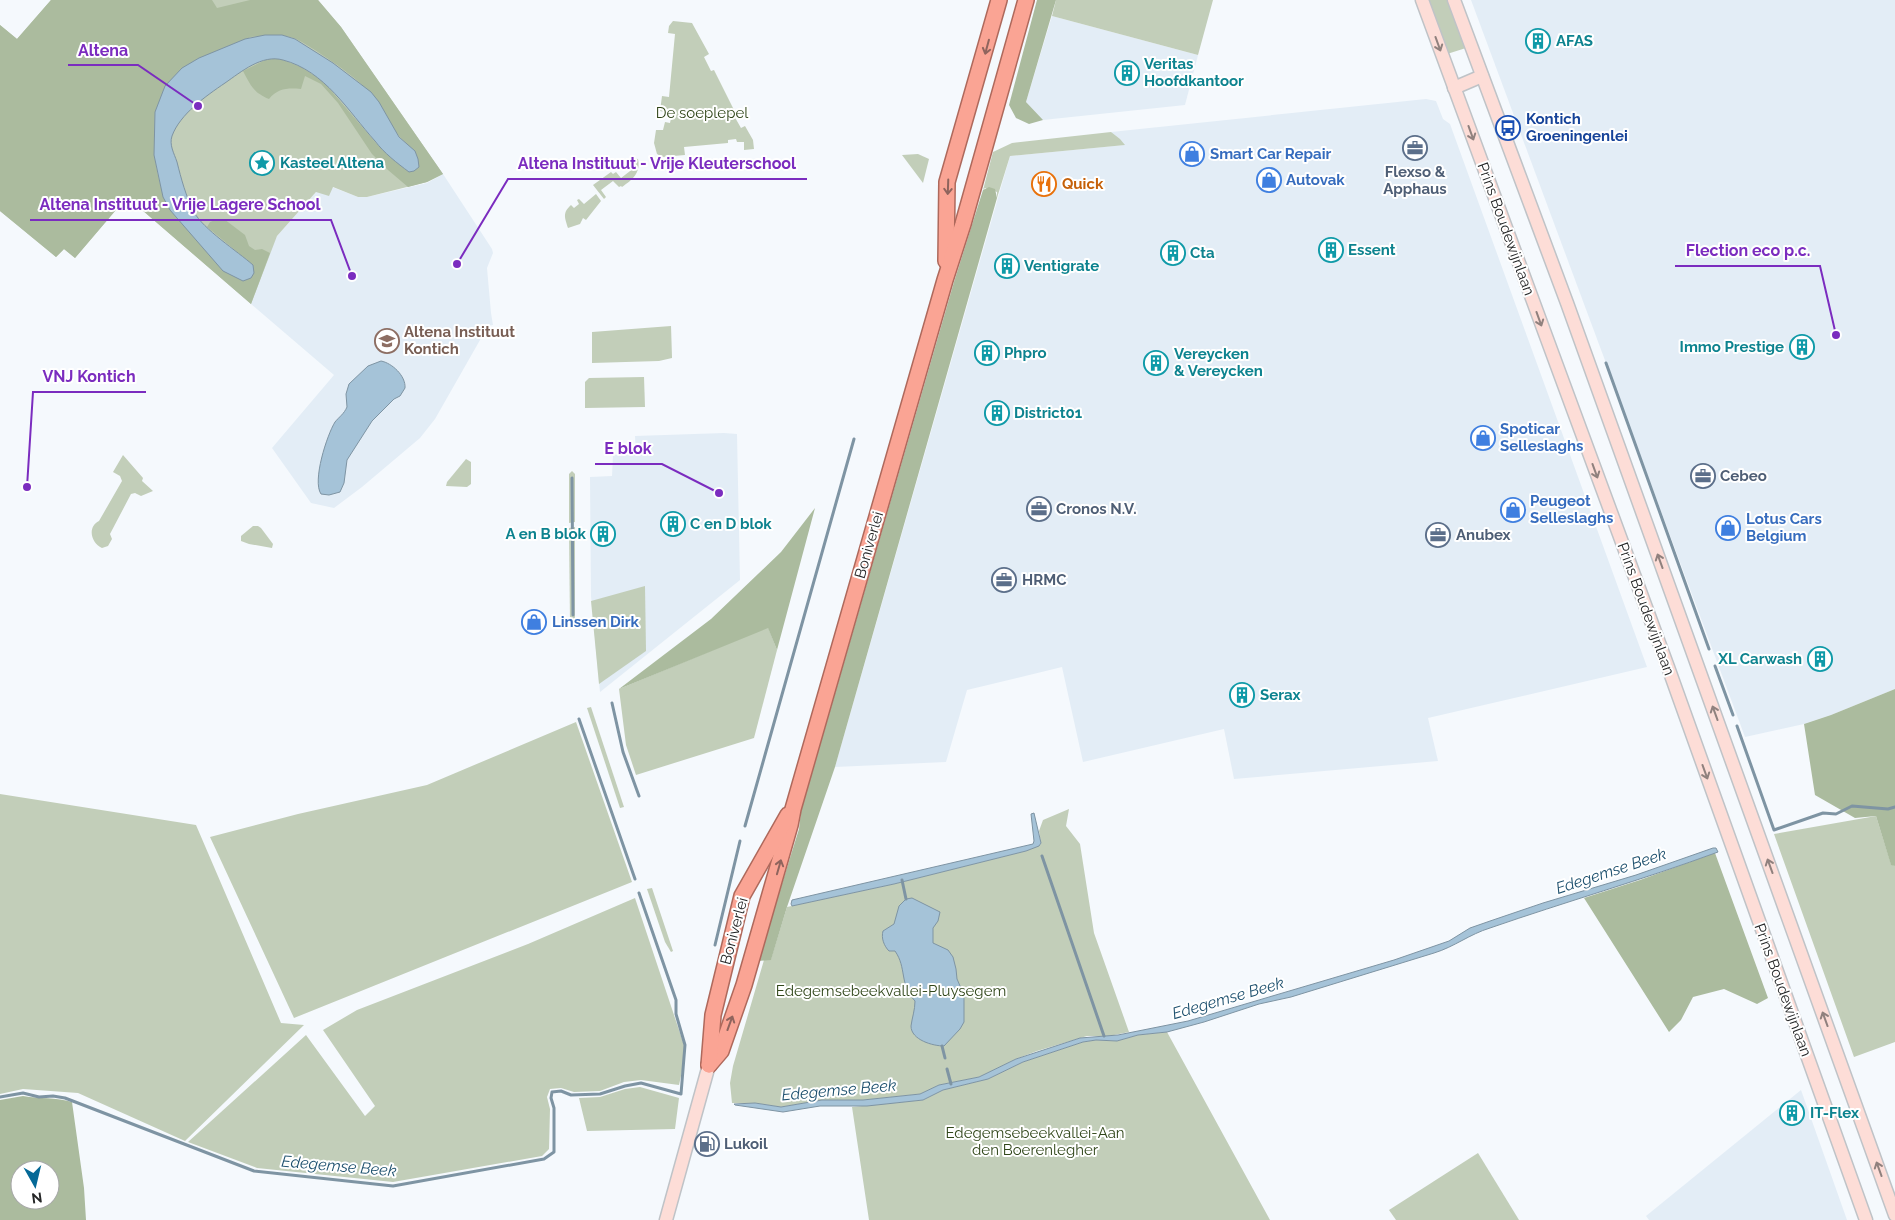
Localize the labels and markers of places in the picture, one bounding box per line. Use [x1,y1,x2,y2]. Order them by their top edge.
building icon: AFAS [1525,28,1551,54]
place label: AFAS [1556,32,1593,50]
callout: Altena [68,34,138,65]
place label: Veritas Hoofdkantoor [1144,55,1244,90]
building icon: Veritas Hoofdkantoor [1114,60,1140,86]
place label: Kontich Groeningenlei [1526,110,1628,145]
bus stop icon: Kontich Groeningenlei [1495,115,1521,141]
office icon: Flexso & Apphaus [1402,135,1428,161]
shop icon: Smart Car Repair [1179,141,1205,167]
place label: Smart Car Repair [1210,145,1332,163]
callout: Altena Instituut - Vrije Kleuterschool [508,148,807,179]
place icon: Kasteel Altena [249,150,275,176]
place label: Kasteel Altena [280,154,384,172]
place label: Flexso & Apphaus [1383,163,1447,198]
shop icon: Autovak [1256,167,1282,193]
restaurant icon: Quick [1031,171,1057,197]
place label: Autovak [1286,171,1345,189]
place label: Quick [1062,175,1104,193]
callout: Altena Instituut - Vrije Lagere School [30,189,331,220]
callout: Flection eco p.c. [1675,235,1820,266]
building icon: Essent [1318,237,1344,263]
building icon: Cta [1160,240,1186,266]
place label: Essent [1348,241,1396,259]
place label: Cta [1190,244,1215,262]
building icon: Ventigrate [994,253,1020,279]
place label: Ventigrate [1024,257,1099,275]
place label: Altena Instituut Kontich [404,323,515,358]
school or university icon: Altena Instituut Kontich [374,328,400,354]
building icon: Immo Prestige [1789,334,1815,360]
place label: Immo Prestige [1680,338,1784,356]
building icon: Phpro [974,340,1000,366]
place label: Phpro [1004,344,1047,362]
place label: Vereycken & Vereycken [1174,345,1263,380]
building icon: Vereycken & Vereycken [1143,350,1169,376]
callout: VNJ Kontich [33,361,146,392]
building icon: District01 [984,400,1010,426]
place label: District01 [1014,404,1083,422]
place label: Spoticar Selleslaghs [1500,420,1583,455]
shop icon: Spoticar Selleslaghs [1470,425,1496,451]
callout: E blok [595,433,662,464]
office icon: Cebeo [1690,463,1716,489]
place label: Cebeo [1720,467,1767,485]
place label: Peugeot Selleslaghs [1530,492,1613,527]
office icon: Cronos N.V. [1026,496,1052,522]
shop icon: Peugeot Selleslaghs [1500,497,1526,523]
place label: Cronos N.V. [1056,500,1137,518]
place label: Lotus Cars Belgium [1746,510,1822,545]
building icon: C en D blok [660,511,686,537]
place label: C en D blok [690,515,772,533]
shop icon: Lotus Cars Belgium [1715,515,1741,541]
building icon: A en B blok [590,521,616,547]
office icon: Anubex [1425,522,1451,548]
place label: A en B blok [506,525,587,543]
place label: Anubex [1456,526,1511,544]
office icon: HRMC [991,567,1017,593]
place label: HRMC [1022,571,1066,589]
shop icon: Linssen Dirk [521,609,547,635]
place label: Linssen Dirk [552,613,639,631]
building icon: XL Carwash [1807,646,1833,672]
place label: XL Carwash [1717,650,1802,668]
building icon: Serax [1229,682,1255,708]
place label: Serax [1260,686,1301,704]
building icon: IT-Flex [1779,1100,1805,1126]
place label: IT-Flex [1810,1104,1859,1122]
fuel station icon: Lukoil [694,1131,720,1157]
place label: Lukoil [724,1135,768,1153]

